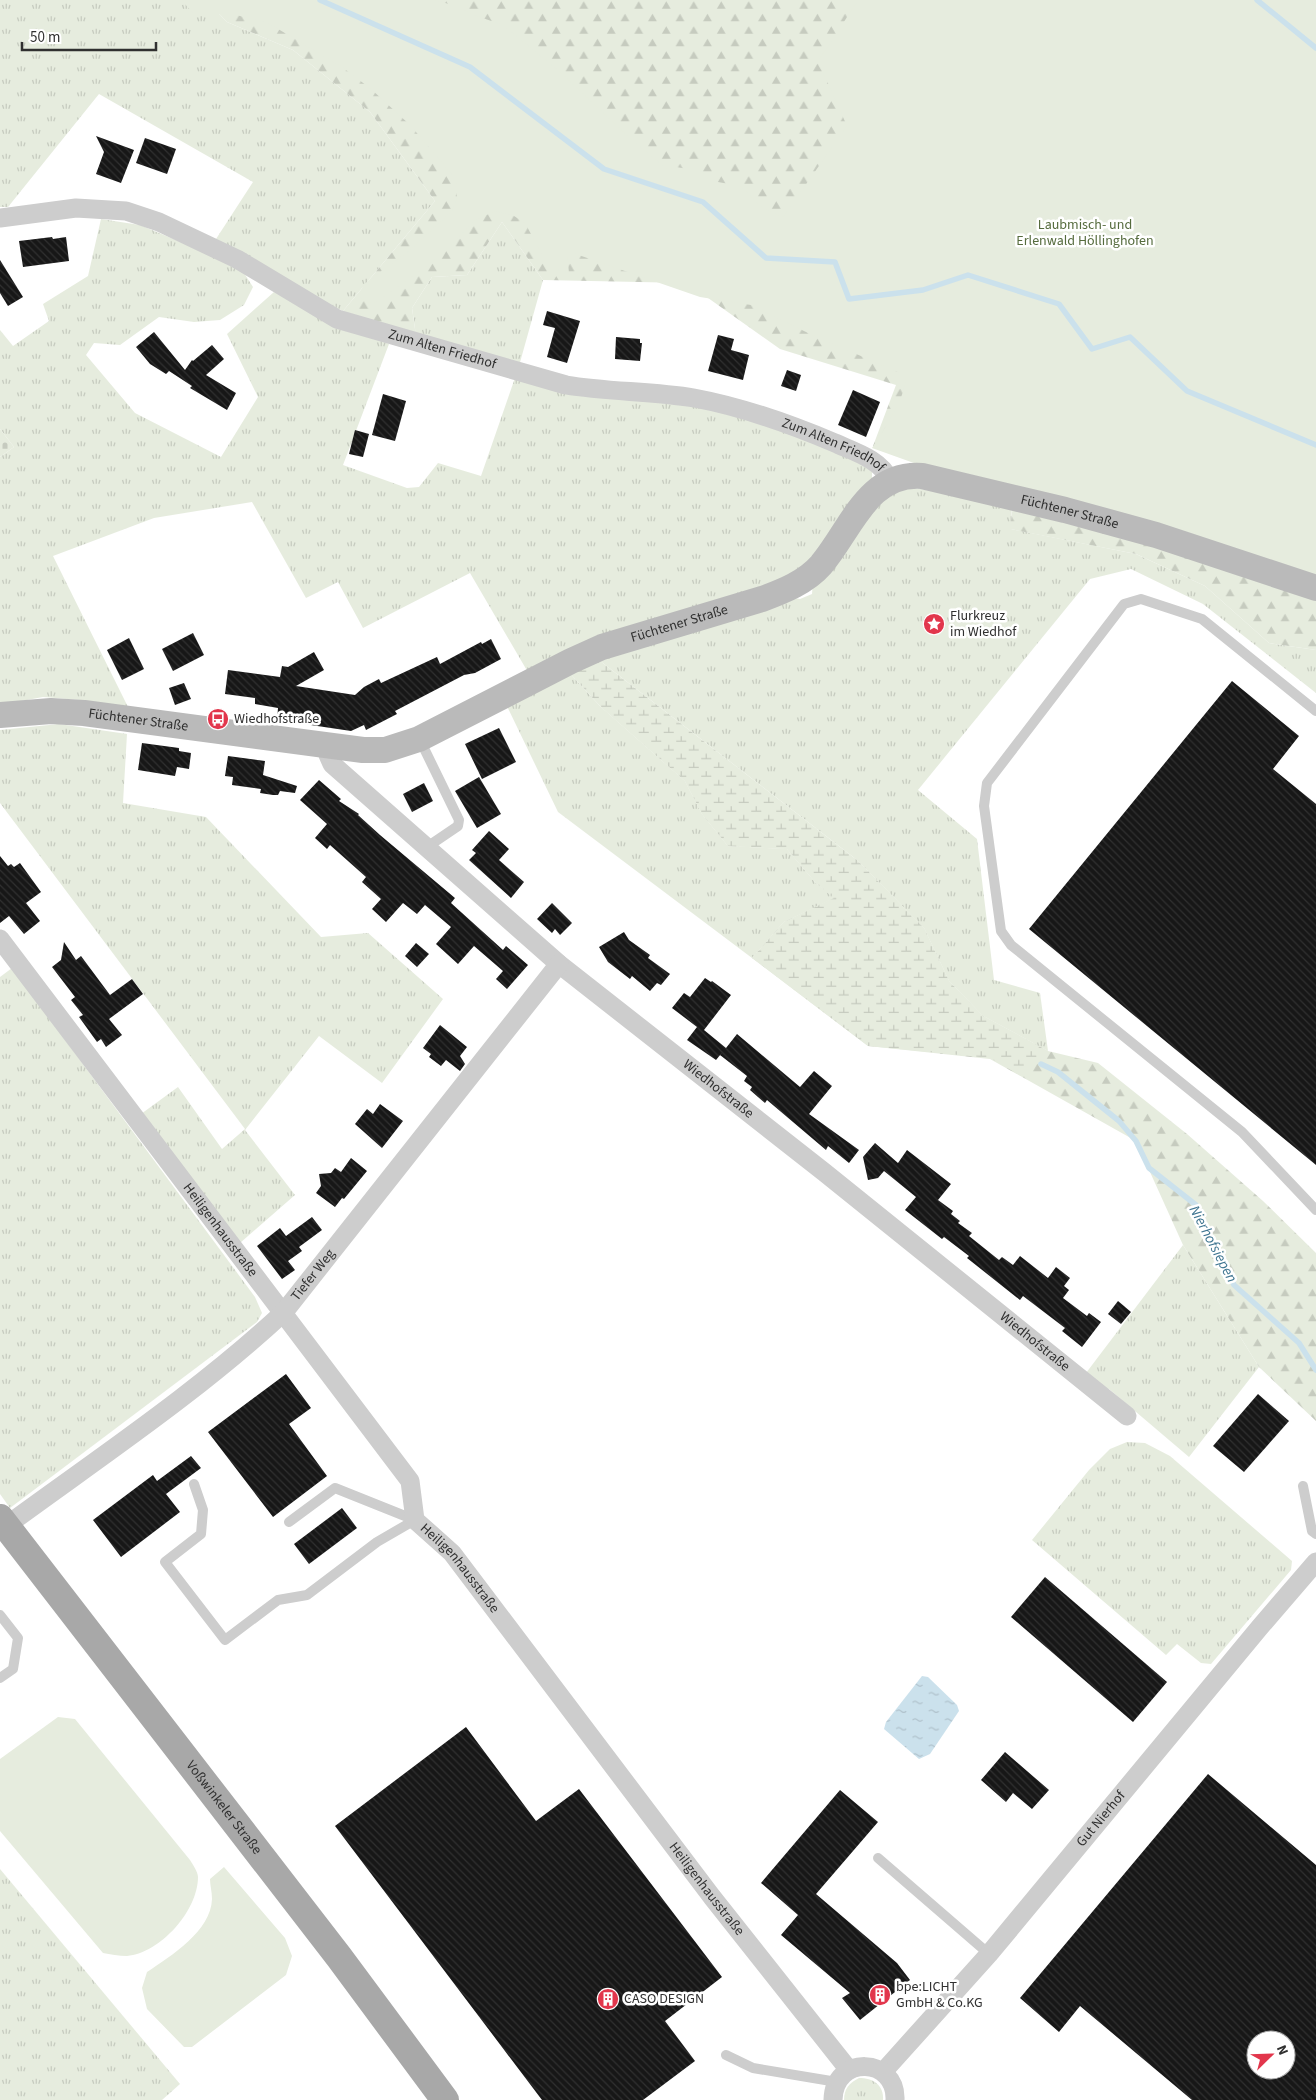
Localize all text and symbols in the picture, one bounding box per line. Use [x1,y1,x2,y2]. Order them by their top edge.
scale bar [22,20,156,52]
text: 50 m [30,27,60,48]
park label: Laubmisch- und Erlenwald Höllinghofen [1016,215,1154,251]
street label: Zum Alten Friedhof [386,324,499,375]
street label: Zum Alten Friedhof [779,413,890,477]
street label: Füchtener Straße [1018,490,1121,534]
street label: Füchtener Straße [628,600,730,648]
place label: Flurkreuz im Wiedhof [950,606,1017,642]
place icon: Flurkreuz im Wiedhof [922,612,946,636]
street label: Füchtener Straße [87,704,190,737]
bus stop icon: Wiedhofstraße [206,707,230,731]
place label: Wiedhofstraße [234,709,319,729]
street label: Wiedhofstraße [678,1055,758,1123]
street label: Heiligenhausstraße [178,1179,262,1281]
water label: Nierhofsiepen [1184,1202,1242,1286]
street label: Tiefer Weg [286,1245,340,1305]
street label: Wiedhofstraße [995,1307,1074,1376]
street label: Heiligenhausstraße [415,1519,504,1617]
street label: Voßwinkeler Straße [181,1756,266,1859]
street label: Gut Nierhof [1072,1786,1131,1851]
street label: Heiligenhausstraße [664,1838,749,1940]
place label: bpe:LICHT GmbH & Co.KG [896,1977,983,2013]
building icon: bpe:LICHT GmbH & Co.KG [868,1983,892,2007]
building icon: CASO DESIGN [596,1987,620,2011]
place label: CASO DESIGN [624,1989,704,2009]
north arrow [1246,2030,1296,2080]
text: N [1271,2042,1293,2059]

